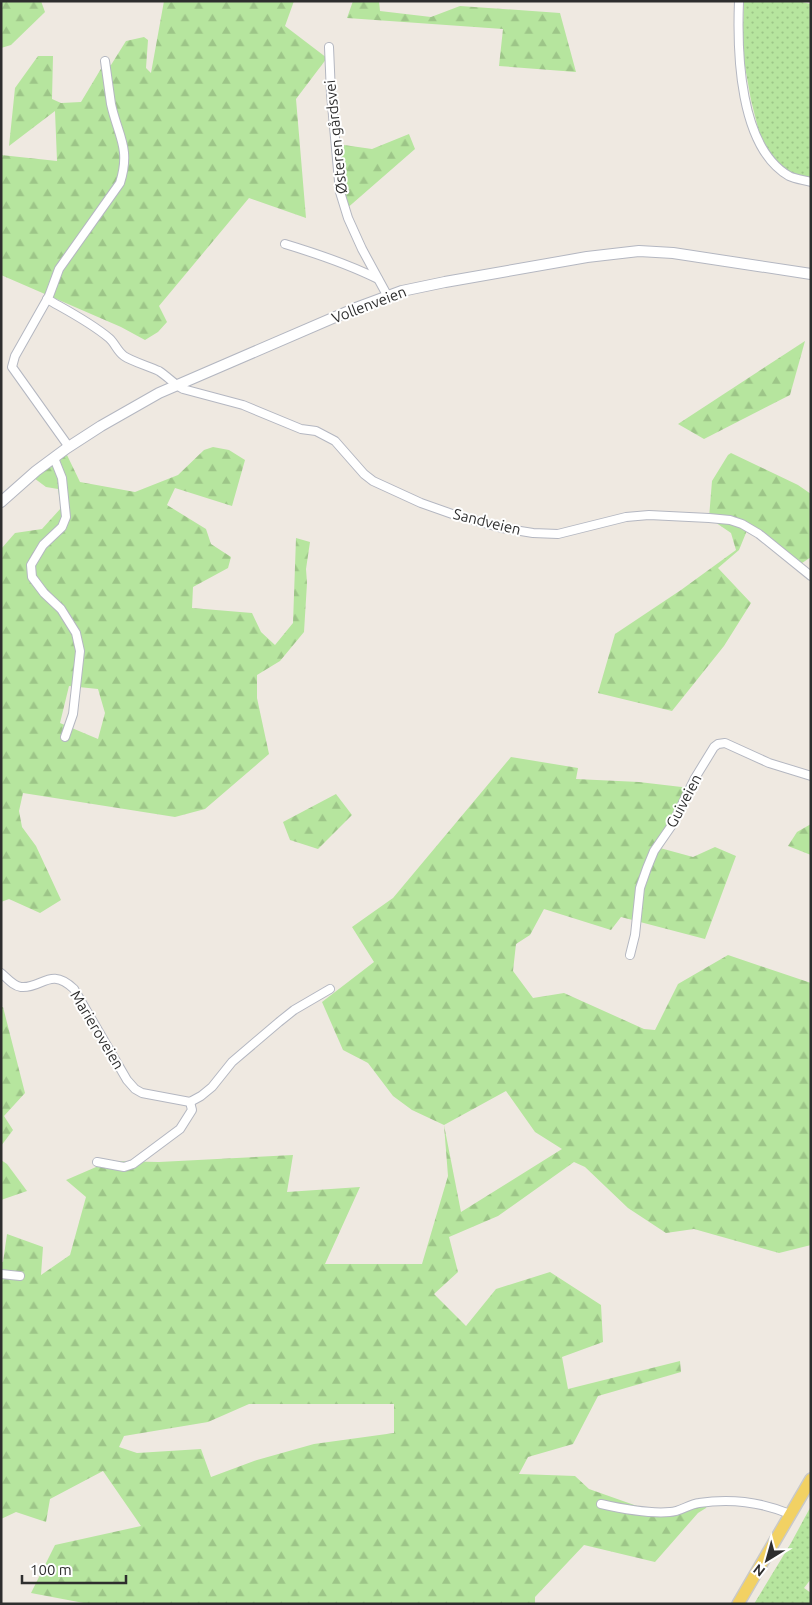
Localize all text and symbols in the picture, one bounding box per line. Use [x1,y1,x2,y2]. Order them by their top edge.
street label: Østeren gårdsvei [321,79,350,195]
street label: Vollenveien [329,283,409,327]
street label: Sandveien [452,505,523,538]
street label: Guiveien [662,771,705,830]
street label: Marieroveien [67,987,128,1072]
north arrow [742,1535,792,1585]
scale bar [22,1552,126,1584]
text: 100 m [30,1561,72,1578]
text: N [750,1561,768,1580]

